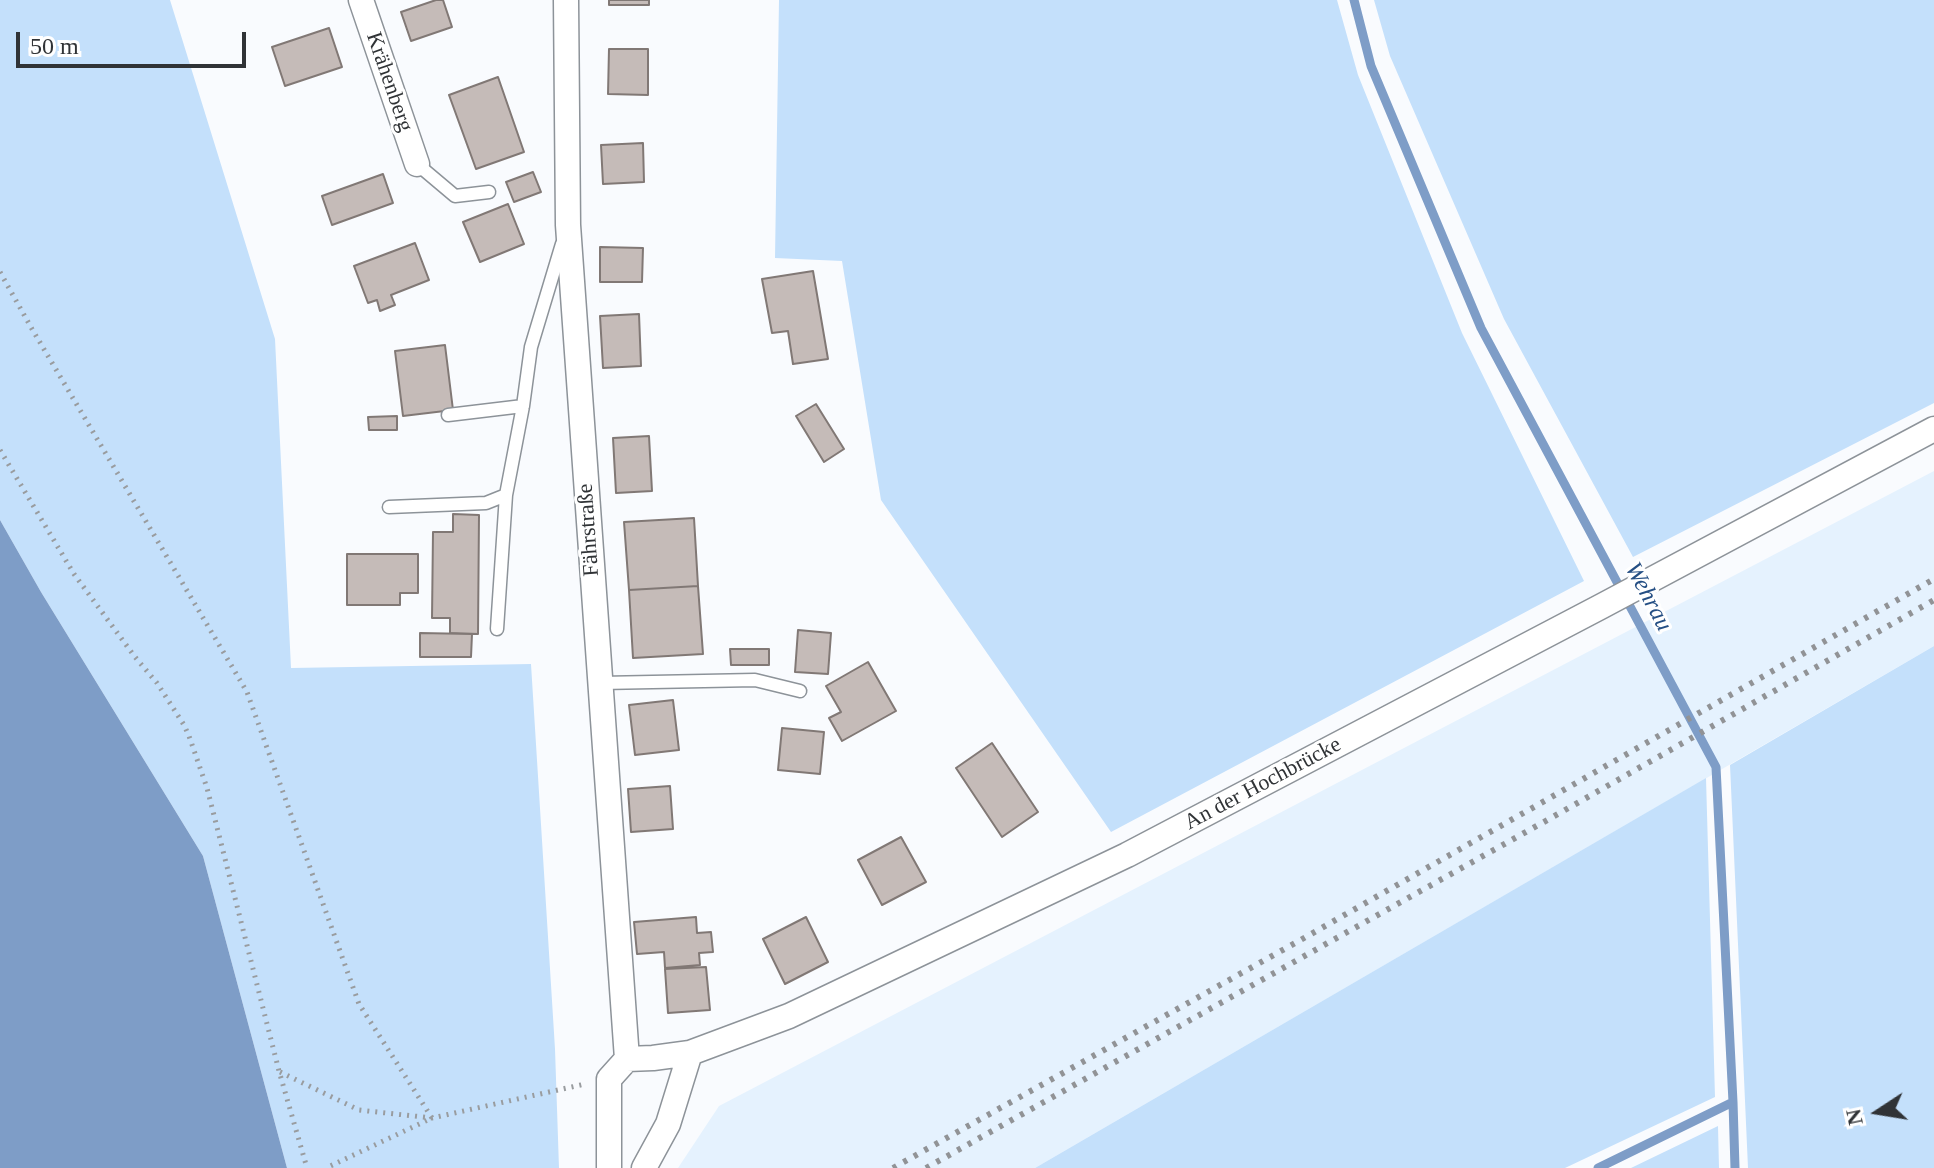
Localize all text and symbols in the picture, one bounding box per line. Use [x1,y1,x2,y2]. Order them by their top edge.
scale bar [20,16,250,66]
street label: Krähenberg [360,29,418,135]
text: 50 m [30,33,79,59]
street label: Fährstraße [573,483,605,577]
water label: Wehrau [1618,558,1678,636]
street label: An der Hochbrücke [1180,732,1346,836]
north arrow [1838,1072,1918,1152]
text: N [1840,1107,1868,1127]

